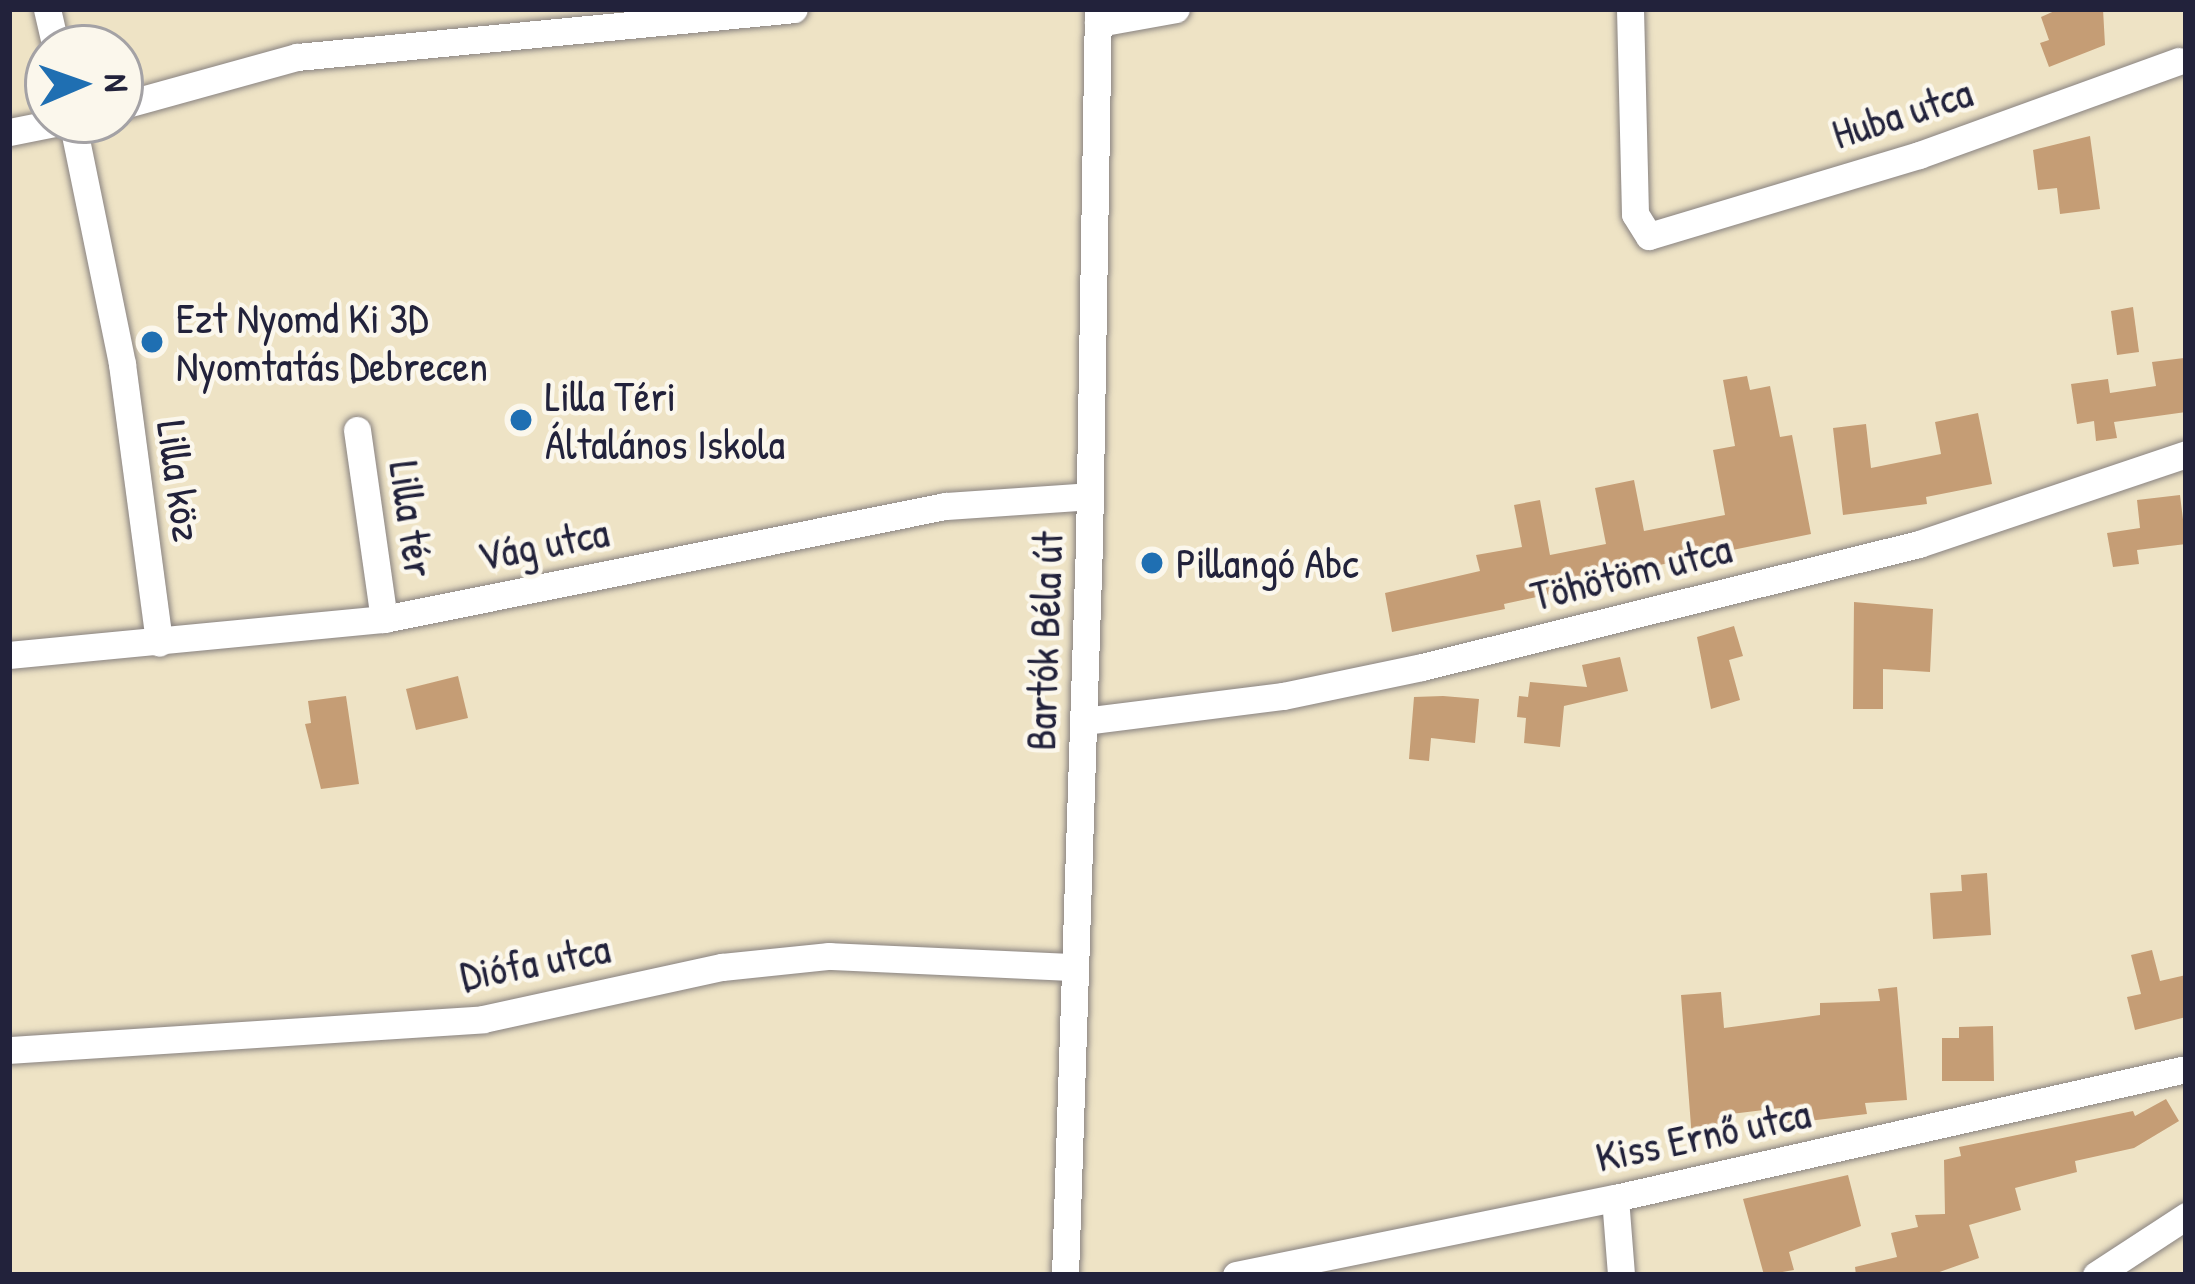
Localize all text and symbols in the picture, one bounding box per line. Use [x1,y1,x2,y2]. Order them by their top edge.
north arrow [24,24,144,144]
street label: Huba utca [1826,67,1978,159]
text: N [95,73,139,92]
place label: Ezt Nyomd Ki 3D Nyomtatás Debrecen [176,293,488,392]
marker: Ezt Nyomd Ki 3D Nyomtatás Debrecen [139,329,165,355]
place label: Lilla Téri Általános Iskola [545,371,785,470]
marker: Lilla Téri Általános Iskola [508,407,534,433]
street label: Lilla köz [147,417,213,545]
street label: Lilla tér [379,458,445,580]
street label: Vág utca [473,507,613,581]
street label: Töhötöm utca [1526,523,1736,621]
street label: Bartók Béla út [1015,531,1073,751]
place label: Pillangó Abc [1176,538,1359,588]
marker: Pillangó Abc [1139,550,1165,576]
street label: Diófa utca [456,923,614,1001]
street label: Kiss Ernő utca [1591,1088,1815,1182]

